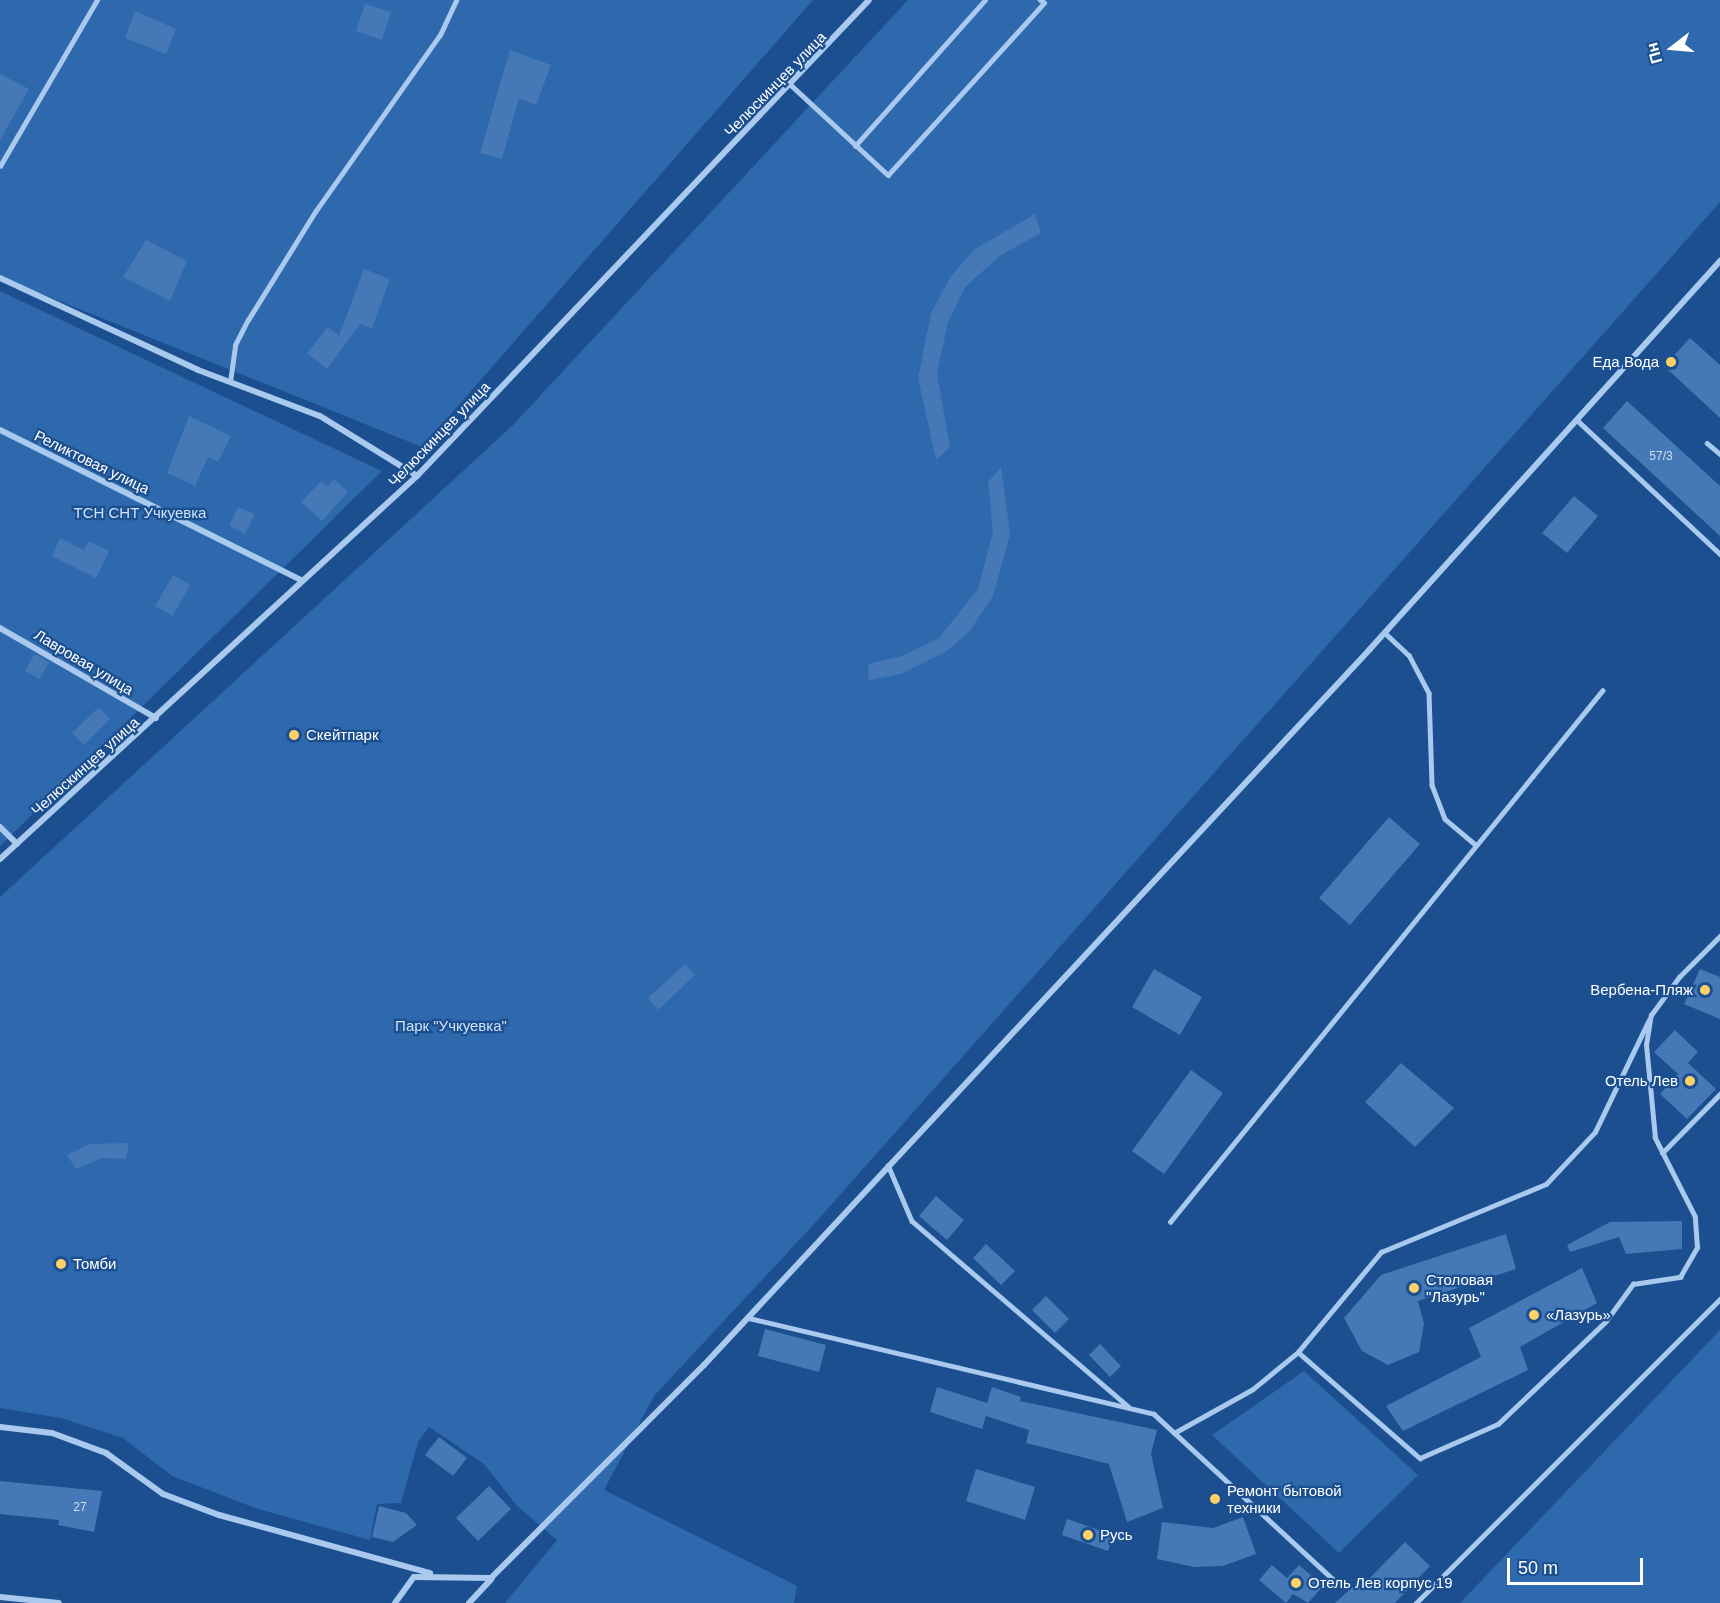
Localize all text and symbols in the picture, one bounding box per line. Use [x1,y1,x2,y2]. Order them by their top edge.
north arrow [1642,18,1702,78]
street label: Челюскинцев улица [720,28,830,140]
text: Пн [1643,41,1665,66]
place label: Еда Вода [1593,353,1659,371]
marker: Еда Вода [1664,355,1678,369]
street label: Челюскинцев улица [384,378,494,490]
street label: Реликтовая улица [32,426,152,498]
house number: 57/3 [1649,450,1673,464]
park label: ТСН СНТ Учкуевка [74,504,206,522]
street label: Лавровая улица [31,625,137,699]
street label: Челюскинцев улица [27,713,143,819]
place label: Скейтпарк [306,726,379,744]
marker: Скейтпарк [287,728,301,742]
place label: Вербена-Пляж [1590,981,1693,999]
marker: Вербена-Пляж [1698,983,1712,997]
park label: Парк "Учкуевка" [395,1017,507,1035]
place label: Отель Лев [1605,1072,1678,1090]
marker: Отель Лев [1683,1074,1697,1088]
place label: Томби [73,1255,116,1273]
marker: Томби [54,1257,68,1271]
place label: Столовая "Лазурь" [1426,1270,1493,1305]
marker: Столовая "Лазурь" [1407,1281,1421,1295]
place label: «Лазурь» [1546,1306,1611,1324]
marker: «Лазурь» [1527,1308,1541,1322]
place label: Ремонт бытовой техники [1227,1481,1342,1516]
marker: Ремонт бытовой техники [1208,1492,1222,1506]
house number: 27 [73,1501,87,1515]
place label: Русь [1100,1526,1133,1544]
marker: Русь [1081,1528,1095,1542]
scale bar [1510,1546,1646,1584]
text: 50 m [1518,1558,1558,1578]
place label: Отель Лев корпус 19 [1308,1574,1452,1592]
marker: Отель Лев корпус 19 [1289,1576,1303,1590]

